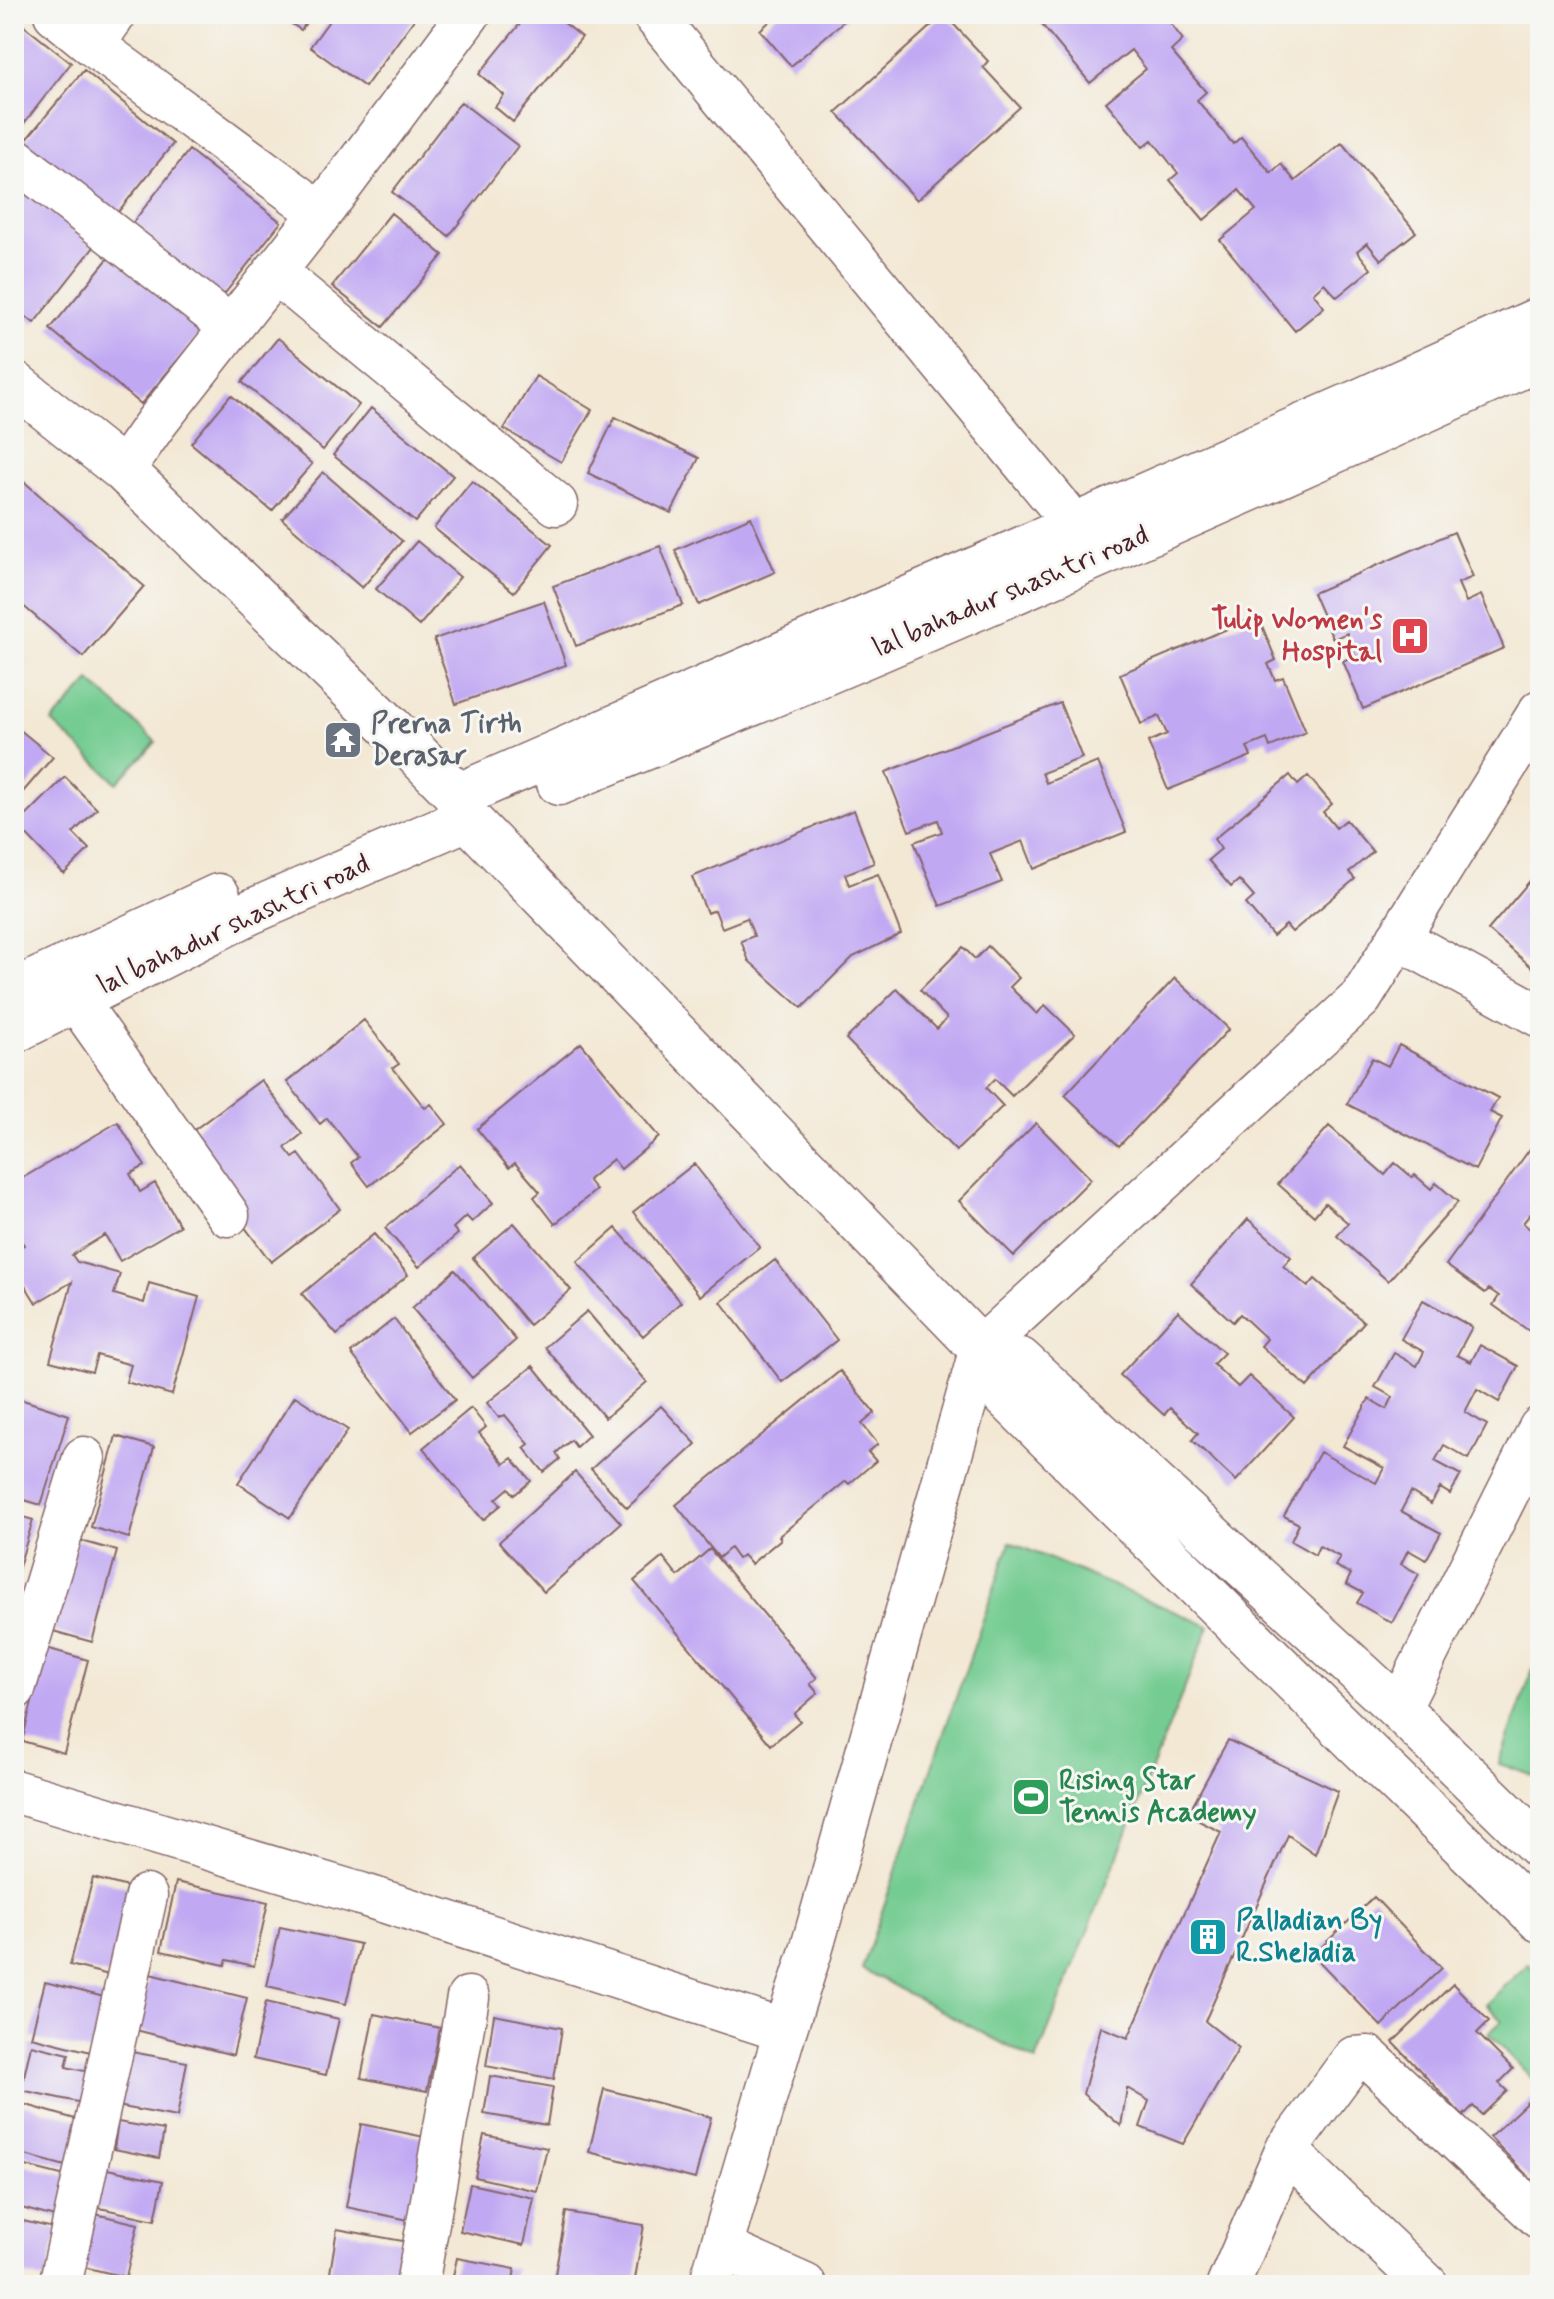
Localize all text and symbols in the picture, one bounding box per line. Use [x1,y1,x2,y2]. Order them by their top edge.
street label: lal bahadur shashtri road [867,517,1155,667]
place label: Tulip Women's Hospital [1211,602,1383,671]
hospital icon: Tulip Women's Hospital [1389,615,1431,657]
place label: Prerna Tirth Derasar [371,706,522,775]
temple icon: Prerna Tirth Derasar [322,719,364,761]
street label: lal bahadur shashtri road [92,846,376,1004]
place label: Rising Star Tennis Academy [1059,1763,1256,1832]
sports icon: Rising Star Tennis Academy [1010,1776,1052,1818]
place label: Palladian By R.Sheladia [1236,1903,1382,1972]
building icon: Palladian By R.Sheladia [1187,1916,1229,1958]

